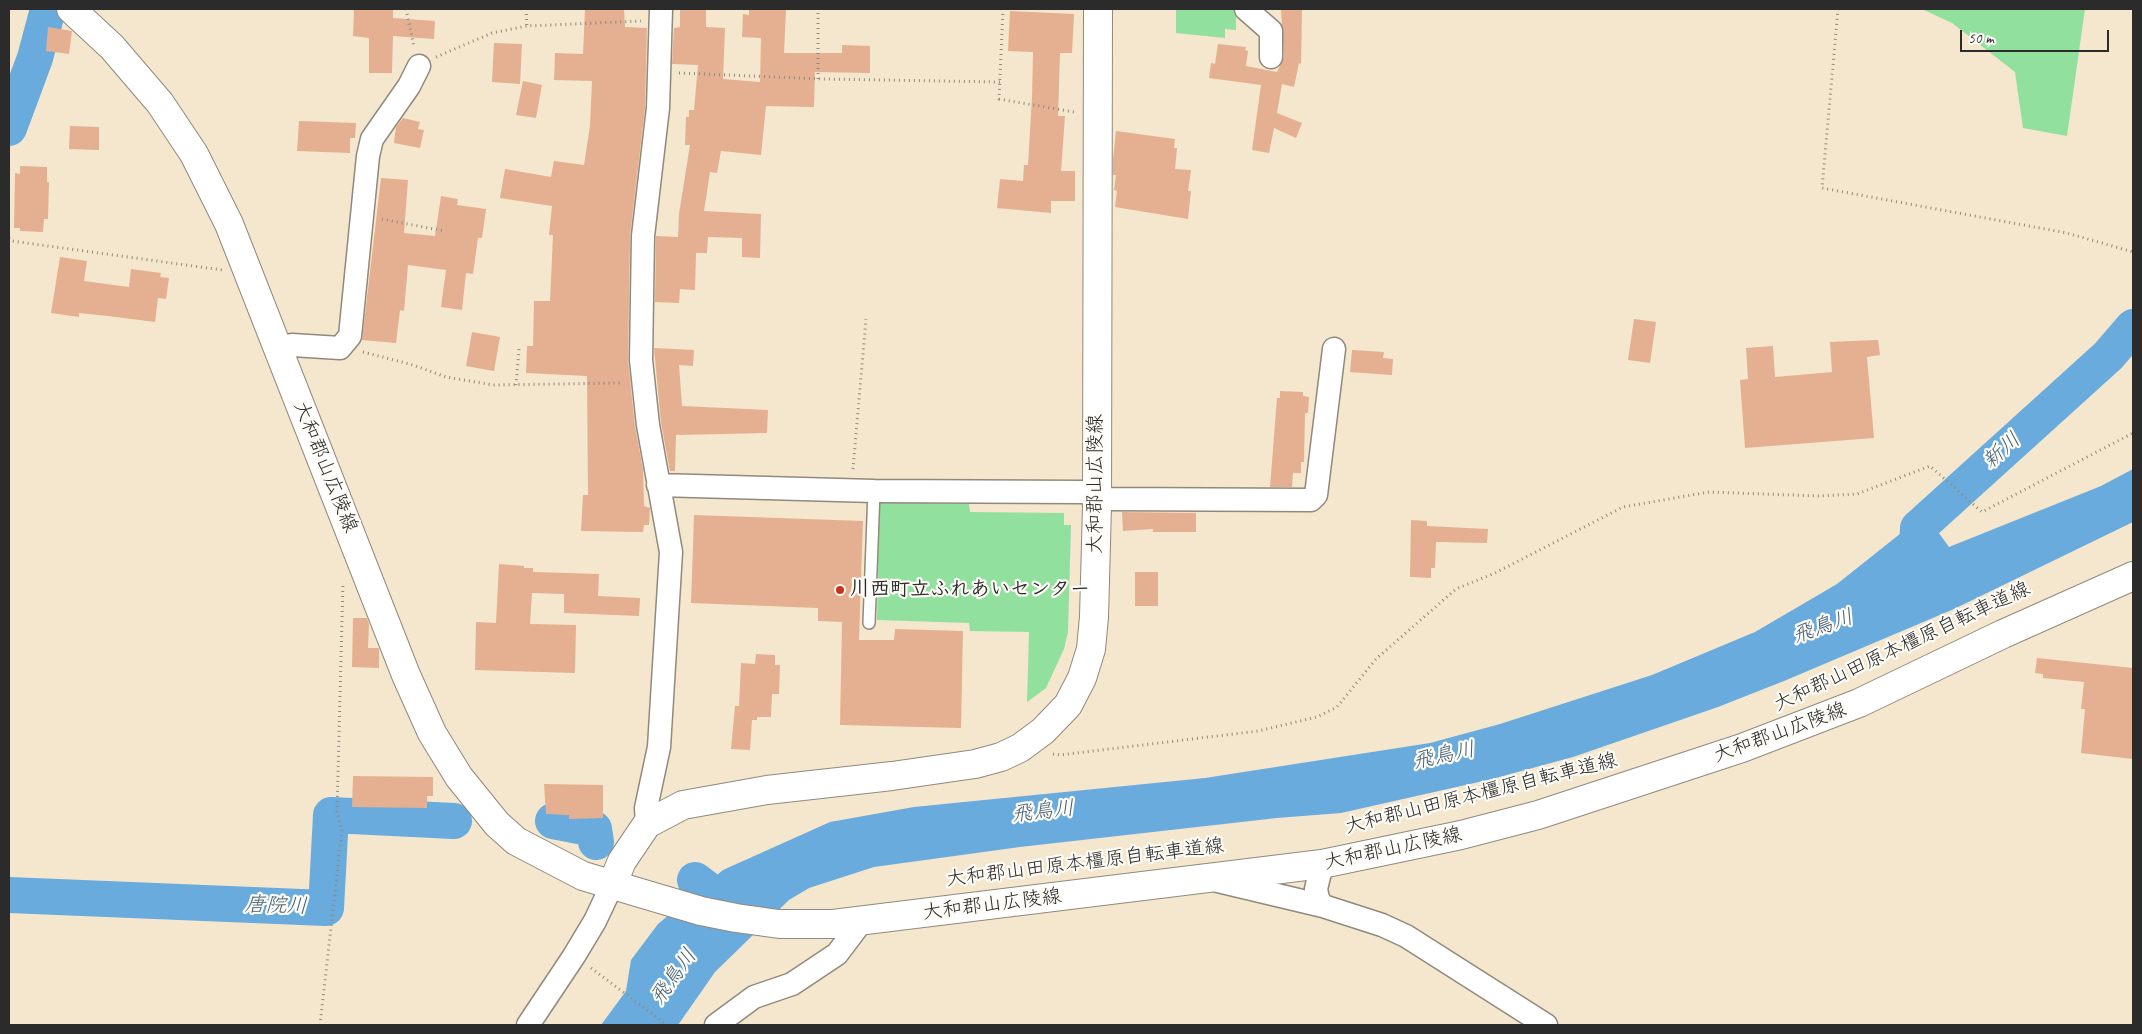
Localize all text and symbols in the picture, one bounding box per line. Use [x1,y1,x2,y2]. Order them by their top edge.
scale bar [1962,20,2111,52]
text: 50 m [1968,29,1994,48]
street label: 大和郡山広陵線 [288,398,362,536]
street label: 大和郡山広陵線 [1084,414,1108,554]
water label: 新川 [1978,428,2026,474]
street label: 大和郡山田原本橿原自転車道線 [1770,577,2034,717]
place label: 川西町立ふれあいセンター [850,578,1090,602]
marker: 川西町立ふれあいセンター [834,584,846,596]
water label: 飛鳥川 [1789,605,1857,649]
street label: 大和郡山広陵線 [1710,698,1850,768]
water label: 飛鳥川 [1411,737,1477,775]
street label: 大和郡山田原本橿原自転車道線 [1342,748,1620,840]
water label: 飛鳥川 [1010,796,1076,828]
street label: 大和郡山広陵線 [1322,823,1464,875]
street label: 大和郡山田原本橿原自転車道線 [945,834,1225,892]
street label: 大和郡山広陵線 [921,885,1063,925]
water label: 唐院川 [244,892,308,920]
water label: 飛鳥川 [645,944,703,1010]

